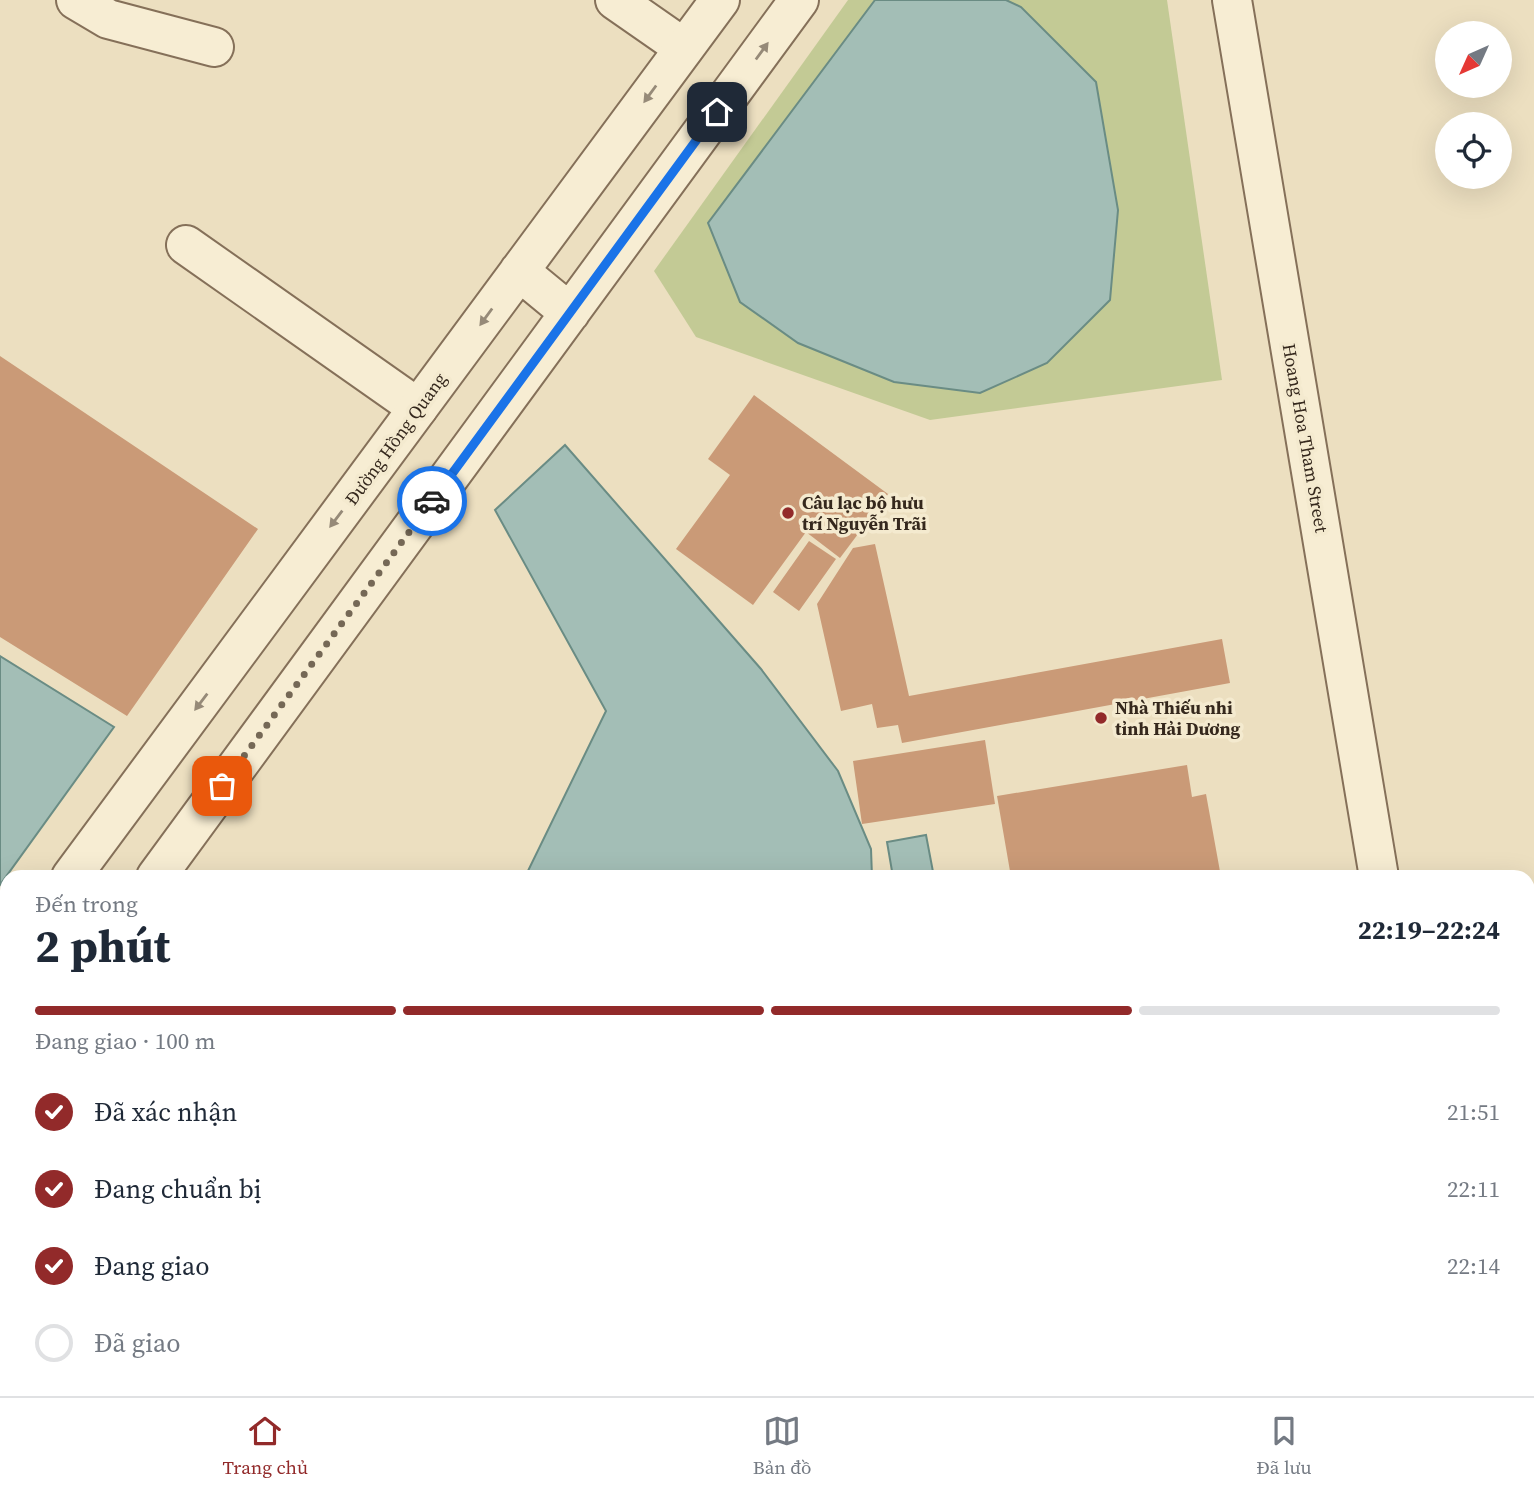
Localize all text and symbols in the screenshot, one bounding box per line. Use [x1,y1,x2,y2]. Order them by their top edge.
north arrow [1435,21,1512,98]
map controls [1435,21,1512,189]
one-way arrow [754,42,768,60]
pin [687,82,747,142]
one-way arrow [643,85,657,103]
icon: home [698,93,736,131]
button: locate [1435,112,1512,189]
one-way arrow [479,308,493,326]
street label: Hoang Hoa Tham Street [1277,341,1334,535]
street label: Đường Hồng Quang [339,367,452,510]
courier [397,466,467,536]
icon: car [413,482,451,520]
place label: Câu lạc bộ hưu trí Nguyễn Trãi [802,490,927,536]
marker: Câu lạc bộ hưu trí Nguyễn Trãi [780,505,796,521]
one-way arrow [329,510,343,529]
one-way arrow [194,693,208,711]
place label: Nhà Thiếu nhi tỉnh Hải Dương [1115,695,1241,741]
marker: Nhà Thiếu nhi tỉnh Hải Dương [1093,710,1109,726]
pin [192,756,252,816]
icon: bag [203,767,241,805]
text: Đến trong [35,888,138,920]
text: 22:19–22:24 [1358,912,1500,948]
text: 2 phút [35,914,170,977]
text: Đang giao · 100 m [35,1025,215,1057]
icon: check [35,1093,73,1131]
text: Đã xác nhận [94,1094,237,1130]
text: 21:51 [1447,1096,1500,1128]
icon: check [35,1170,73,1208]
text: Đang chuẩn bị [94,1171,262,1207]
text: 22:11 [1447,1173,1500,1205]
icon: check [35,1247,73,1285]
text: Đang giao [94,1248,210,1284]
text: 22:14 [1447,1250,1500,1282]
text: Đã giao [94,1325,180,1361]
tab: Trang chủ [222,1412,308,1480]
tab: Bản đồ [753,1412,812,1480]
tab: Đã lưu [1256,1412,1312,1480]

